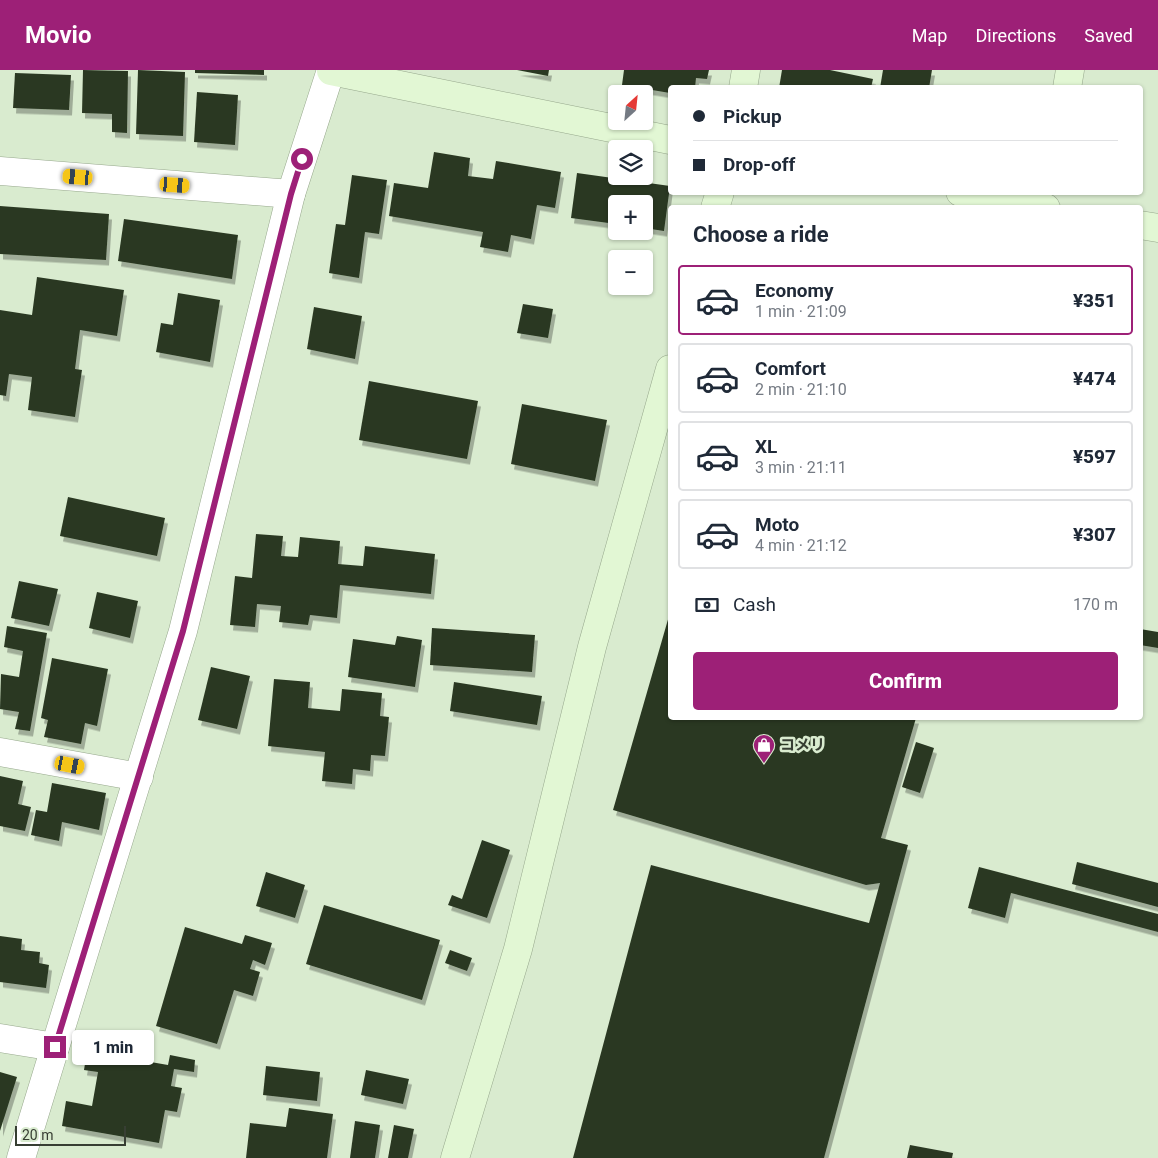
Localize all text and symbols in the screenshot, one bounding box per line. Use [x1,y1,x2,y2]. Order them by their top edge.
text: Movio [25,21,91,49]
text: Map [912,25,947,46]
text: Directions [975,25,1056,46]
text: Saved [1084,25,1133,46]
north arrow [608,85,652,130]
map controls [608,85,653,295]
text: Pickup [723,105,782,128]
button: layers [608,140,653,185]
route start [291,148,313,170]
text: Drop-off [723,153,795,176]
car [62,168,93,186]
car [159,176,190,194]
button: + [608,195,653,240]
text: Choose a ride [693,222,829,247]
button: − [608,250,653,295]
icon: car [695,278,740,323]
text: Economy [755,279,834,302]
text: ¥351 [1073,289,1116,312]
text: 1 min · 21:09 [755,302,847,321]
icon: car [695,356,740,401]
text: Comfort [755,357,826,380]
text: ¥474 [1073,367,1116,390]
text: 2 min · 21:10 [755,380,847,399]
icon: car [695,434,740,479]
text: XL [755,435,777,458]
text: ¥597 [1073,445,1116,468]
text: 3 min · 21:11 [755,458,847,477]
icon: car [695,512,740,557]
text: Moto [755,513,799,536]
text: ¥307 [1073,523,1116,546]
text: 4 min · 21:12 [755,536,847,555]
icon: cash [693,591,721,619]
text: Cash [733,593,776,616]
text: 170 m [1073,595,1118,614]
button: Confirm [693,652,1118,710]
shop icon: コメリ [752,733,776,764]
place label: コメリ [780,736,825,754]
car [53,755,86,775]
callout: 1 min [72,1030,155,1064]
route end [44,1036,66,1058]
text: 1 min [93,1038,133,1057]
scale bar [15,1123,126,1146]
text: 20 m [22,1127,54,1143]

